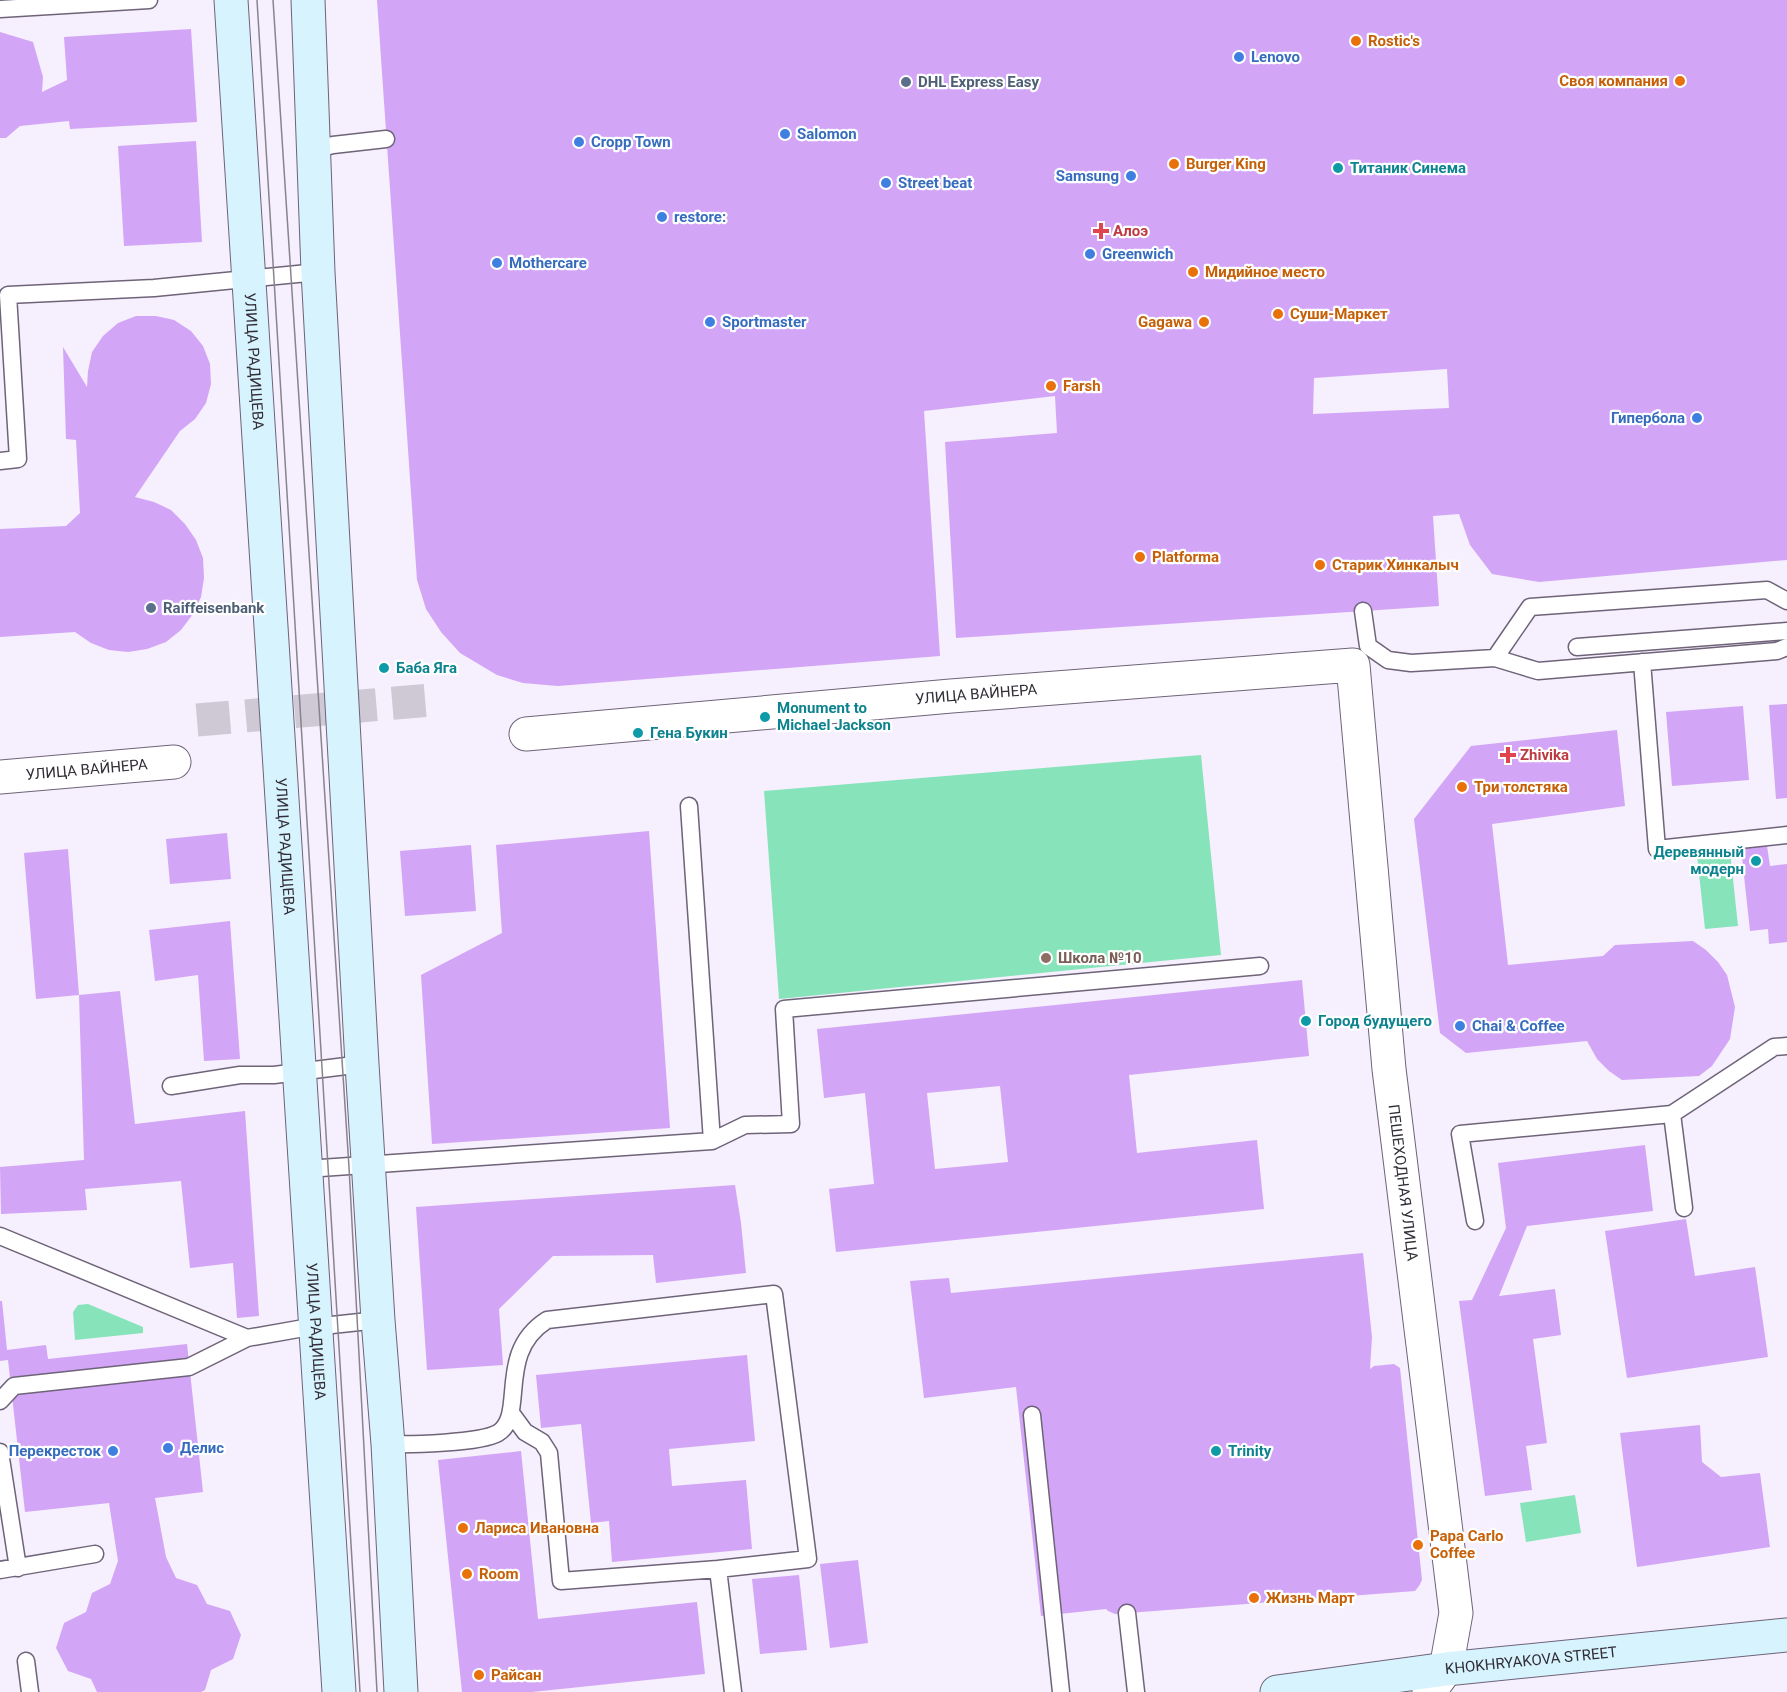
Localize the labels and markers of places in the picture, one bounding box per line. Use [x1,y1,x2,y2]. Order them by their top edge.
place label: Rostic's [1368,32,1420,50]
marker: Rostic's [1349,34,1363,48]
place label: Lenovo [1251,48,1300,66]
marker: Lenovo [1232,50,1246,64]
place label: Своя компания [1559,72,1668,90]
place label: DHL Express Easy [918,73,1039,91]
marker: Своя компания [1673,74,1687,88]
marker: DHL Express Easy [899,75,913,89]
place label: Salomon [797,125,857,143]
marker: Salomon [778,127,792,141]
place label: Cropp Town [591,133,671,151]
marker: Cropp Town [572,135,586,149]
place label: Burger King [1186,155,1266,173]
marker: Burger King [1167,157,1181,171]
place label: Титаник Синема [1350,159,1466,177]
marker: Титаник Синема [1331,161,1345,175]
place label: Samsung [1056,167,1119,185]
marker: Samsung [1124,169,1138,183]
place label: Street beat [898,174,972,192]
marker: Street beat [879,176,893,190]
place label: restore: [674,208,726,226]
marker: restore: [655,210,669,224]
place label: Алоэ [1113,222,1148,240]
marker: Алоэ [1094,224,1108,238]
place label: Greenwich [1102,245,1173,263]
marker: Greenwich [1083,247,1097,261]
place label: Mothercare [509,254,587,272]
marker: Mothercare [490,256,504,270]
place label: Мидийное место [1205,263,1325,281]
marker: Мидийное место [1186,265,1200,279]
place label: Суши-Маркет [1290,305,1388,323]
marker: Суши-Маркет [1271,307,1285,321]
place label: Sportmaster [722,313,807,331]
place label: Gagawa [1138,313,1192,331]
marker: Sportmaster [703,315,717,329]
marker: Gagawa [1197,315,1211,329]
place label: Farsh [1063,377,1101,395]
marker: Farsh [1044,379,1058,393]
place label: Гипербола [1611,409,1685,427]
marker: Гипербола [1690,411,1704,425]
place label: Platforma [1152,548,1219,566]
marker: Platforma [1133,550,1147,564]
place label: Старик Хинкалыч [1332,556,1459,574]
marker: Старик Хинкалыч [1313,558,1327,572]
place label: Raiffeisenbank [163,599,265,617]
marker: Raiffeisenbank [144,601,158,615]
place label: Баба Яга [396,659,457,677]
marker: Баба Яга [377,661,391,675]
place label: Monument to Michael Jackson [777,699,891,734]
marker: Monument to Michael Jackson [758,710,772,724]
place label: Гена Букин [650,724,728,742]
marker: Гена Букин [631,726,645,740]
place label: Zhivika [1520,746,1569,764]
marker: Zhivika [1501,748,1515,762]
place label: Три толстяка [1474,778,1568,796]
marker: Три толстяка [1455,780,1469,794]
place label: Деревянный модерн [1653,843,1744,878]
marker: Деревянный модерн [1749,854,1763,868]
place label: Школа №10 [1058,949,1142,967]
marker: Школа №10 [1039,951,1053,965]
place label: Город будущего [1318,1012,1432,1030]
marker: Город будущего [1299,1014,1313,1028]
place label: Chai & Coffee [1472,1017,1565,1035]
marker: Chai & Coffee [1453,1019,1467,1033]
place label: Делис [180,1439,224,1457]
marker: Делис [161,1441,175,1455]
place label: Перекресток [9,1442,102,1460]
place label: Trinity [1228,1442,1272,1460]
marker: Перекресток [106,1444,120,1458]
marker: Trinity [1209,1444,1223,1458]
place label: Лариса Ивановна [475,1519,599,1537]
marker: Лариса Ивановна [456,1521,470,1535]
place label: Papa Carlo Coffee [1430,1527,1504,1562]
marker: Papa Carlo Coffee [1411,1538,1425,1552]
place label: Room [479,1565,519,1583]
marker: Room [460,1567,474,1581]
place label: Жизнь Март [1266,1589,1355,1607]
marker: Жизнь Март [1247,1591,1261,1605]
place label: Райсан [491,1666,541,1684]
marker: Райсан [472,1668,486,1682]

